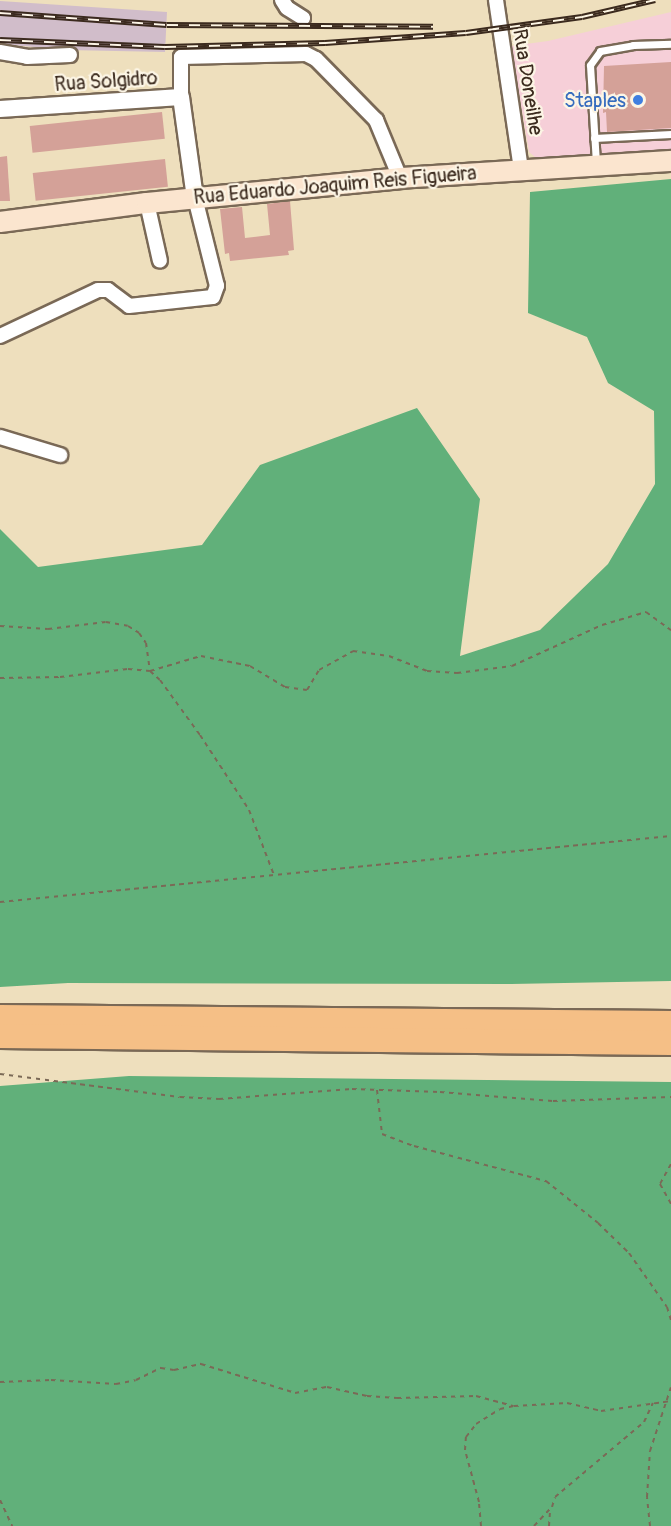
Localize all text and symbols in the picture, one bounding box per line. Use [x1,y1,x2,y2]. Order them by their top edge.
street label: Rua Doneilhe [508,27,548,137]
street label: Rua Solgidro [54,65,158,97]
place label: Staples [564,88,626,112]
marker: Staples [631,93,645,107]
street label: Rua Eduardo Joaquim Reis Figueira [192,161,478,209]

